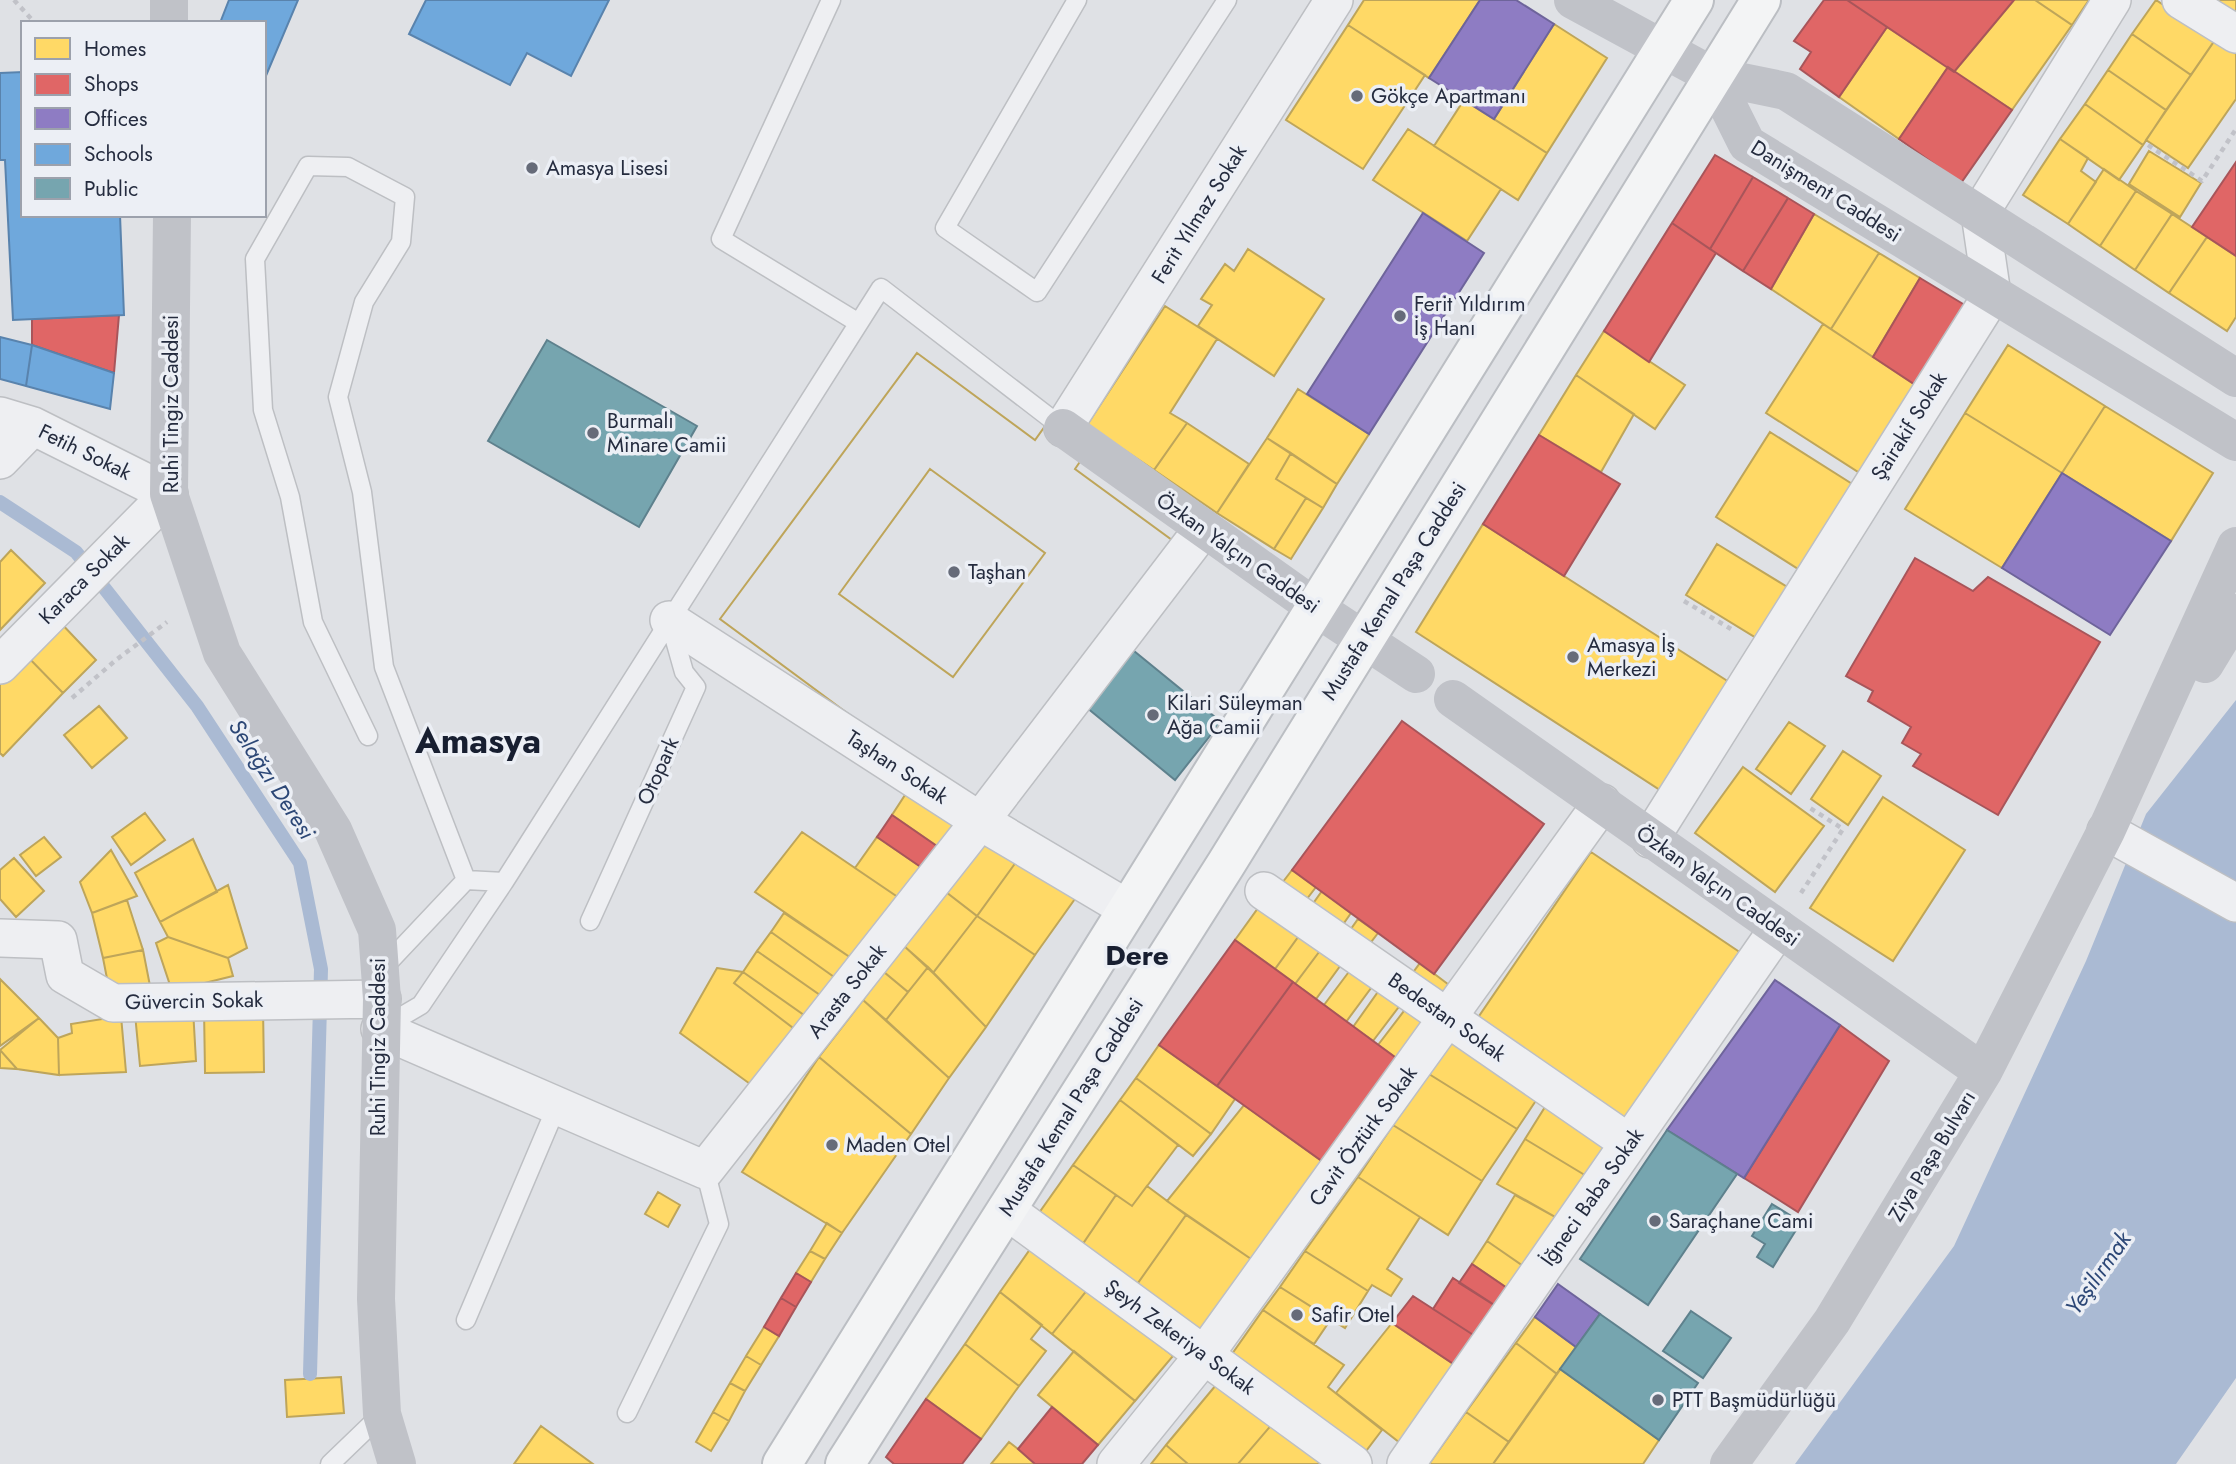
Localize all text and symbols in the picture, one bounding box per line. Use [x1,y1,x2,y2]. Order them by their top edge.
legend [21,21,266,217]
text: Homes [84,34,146,64]
text: Shops [84,69,138,99]
place label: Gökçe Apartmanı [1371,81,1526,111]
marker: Gökçe Apartmanı [1349,88,1365,104]
text: Offices [84,104,147,134]
street label: Danişment Caddesi [1745,133,1907,249]
street label: Ferit Yılmaz Sokak [1144,138,1254,289]
text: Schools [84,139,153,169]
place label: Amasya Lisesi [546,153,668,183]
marker: Amasya Lisesi [524,160,540,176]
text: Public [84,174,138,204]
place label: Ferit Yıldırım İş Hanı [1414,289,1526,343]
marker: Ferit Yıldırım İş Hanı [1392,308,1408,324]
street label: Ruhi Tingiz Caddesi [156,315,186,493]
street label: Şairakif Sokak [1864,365,1955,486]
place label: Burmalı Minare Camii [607,406,726,460]
street label: Fetih Sokak [33,417,137,488]
marker: Burmalı Minare Camii [585,425,601,441]
street label: Mustafa Kemal Paşa Caddesi [1314,476,1474,706]
street label: Özkan Yalçın Caddesi [1150,485,1326,621]
street label: Karaca Sokak [32,526,137,631]
place label: Taşhan [968,557,1026,587]
marker: Taşhan [946,564,962,580]
place label: Amasya İş Merkezi [1587,630,1675,684]
marker: Amasya İş Merkezi [1565,649,1581,665]
place label: Kilari Süleyman Ağa Camii [1167,688,1303,742]
marker: Kilari Süleyman Ağa Camii [1145,707,1161,723]
water label: Selağzı Deresi [220,712,324,847]
district label: Amasya [414,716,541,766]
street label: Taşhan Sokak [840,723,955,812]
street label: Otopark [630,732,687,810]
street label: Özkan Yalçın Caddesi [1630,818,1806,954]
district label: Dere [1105,935,1169,976]
street label: Arasta Sokak [801,937,894,1045]
street label: Ruhi Tingiz Caddesi [363,958,393,1136]
street label: Bedestan Sokak [1382,965,1513,1069]
street label: Güvercin Sokak [125,985,264,1017]
street label: Mustafa Kemal Paşa Caddesi [991,992,1151,1222]
street label: Cavit Öztürk Sokak [1302,1059,1425,1212]
street label: Ziya Paşa Bulvarı [1881,1085,1983,1227]
street label: İğneci Baba Sokak [1533,1121,1651,1272]
place label: Maden Otel [846,1130,951,1160]
marker: Maden Otel [824,1137,840,1153]
place label: Saraçhane Cami [1669,1206,1814,1236]
marker: Saraçhane Cami [1647,1213,1663,1229]
water label: Yeşilırmak [2057,1223,2140,1322]
street label: Şeyh Zekeriya Sokak [1098,1272,1262,1402]
place label: Safir Otel [1311,1300,1395,1330]
marker: Safir Otel [1289,1307,1305,1323]
place label: PTT Başmüdürlüğü [1672,1385,1836,1415]
marker: PTT Başmüdürlüğü [1650,1392,1666,1408]

